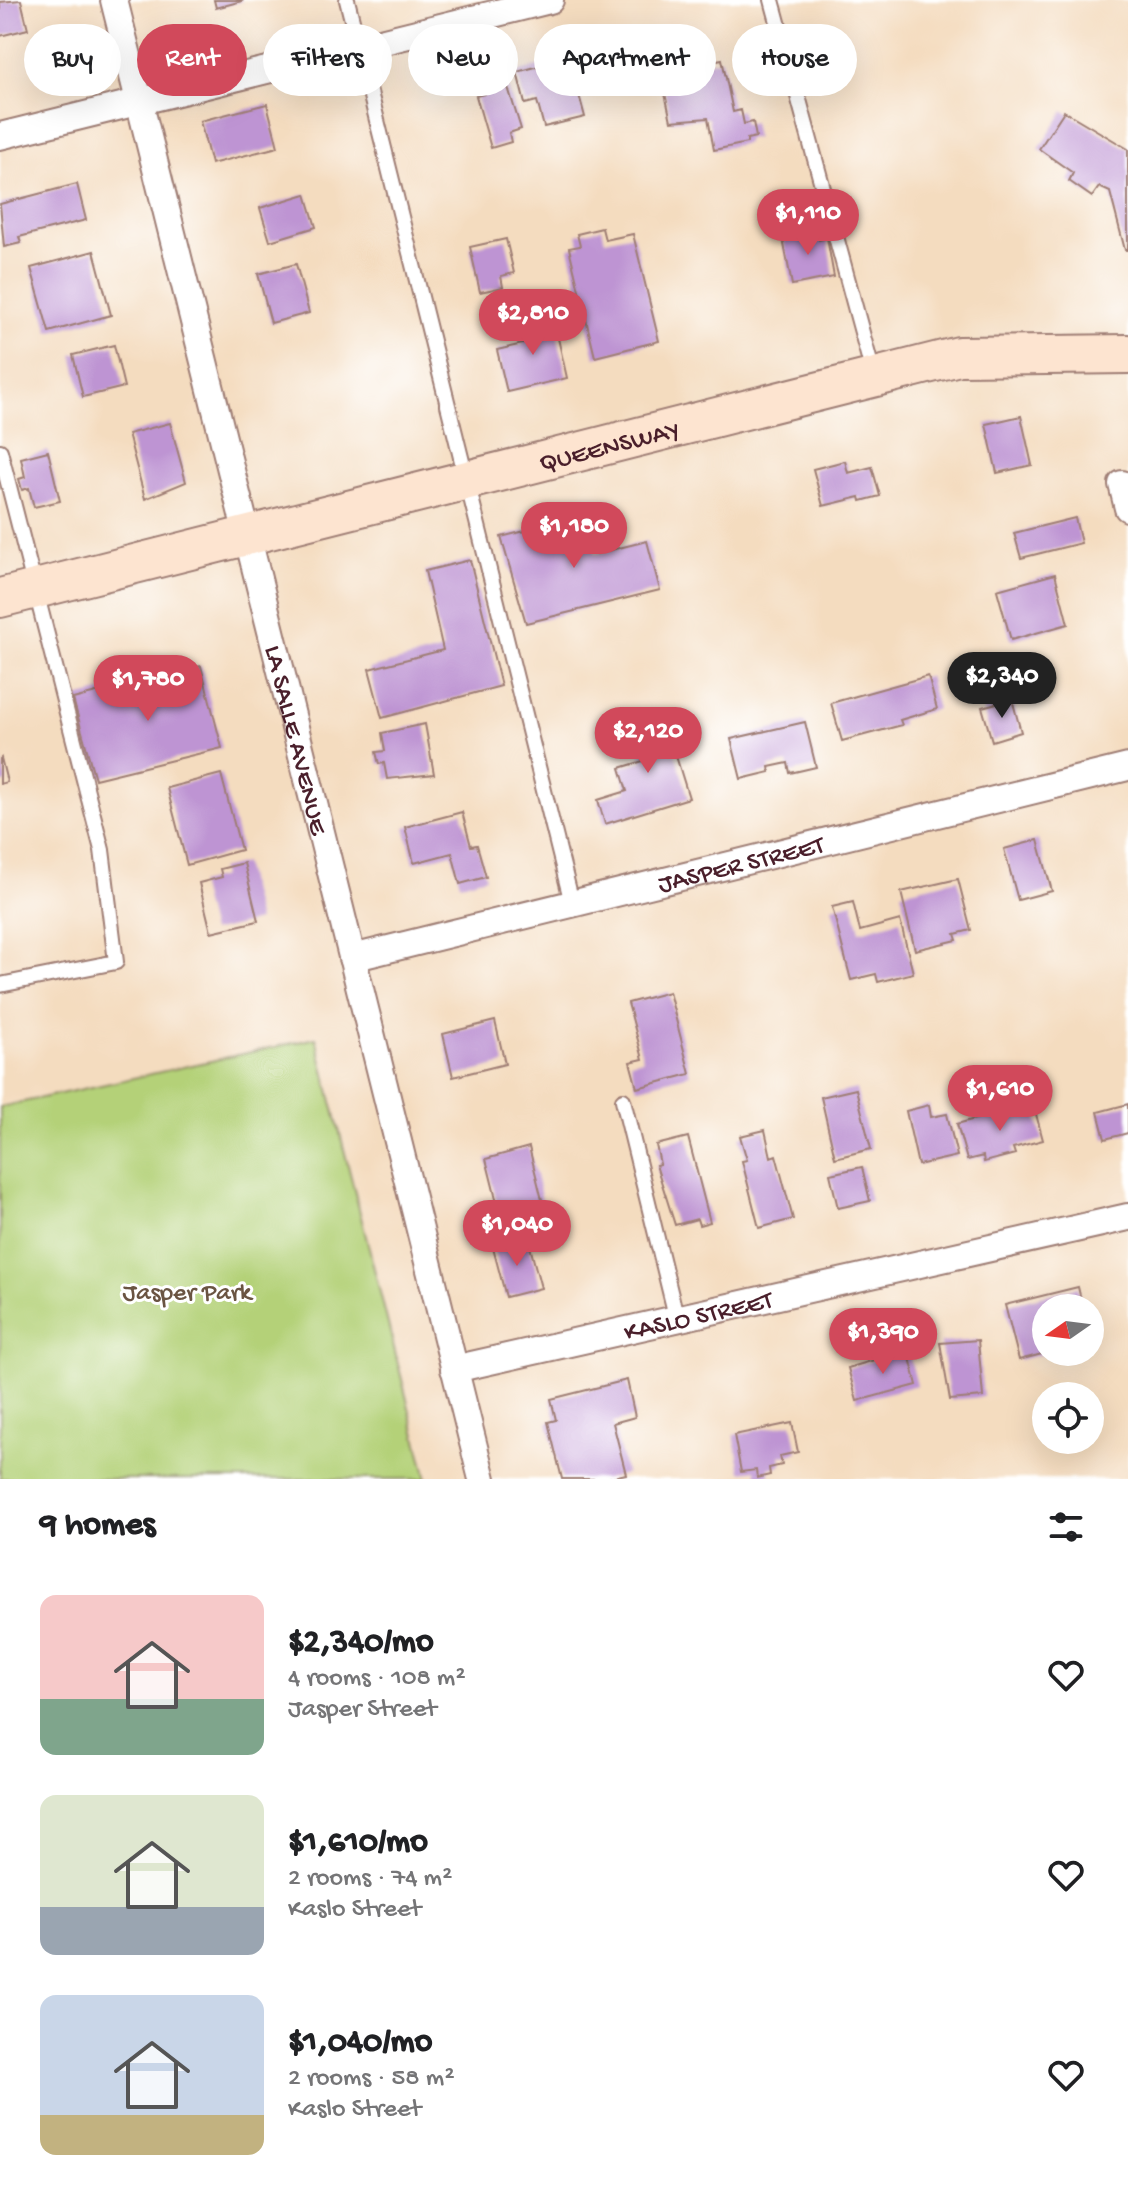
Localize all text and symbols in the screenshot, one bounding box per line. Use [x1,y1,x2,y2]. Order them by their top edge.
chip: Buy [24,24,121,96]
chip: Rent [137,24,247,96]
chip: Filters [263,24,392,96]
chip: New [408,24,518,96]
chip: Apartment [534,24,716,96]
chip: House [732,24,857,96]
pin: $1,110 [743,189,873,257]
text: $1,110 [775,199,841,230]
pin: $2,810 [468,289,598,357]
text: $2,810 [497,299,569,330]
street label: QUEENSWAY [537,416,683,481]
pin: $1,180 [509,502,639,570]
text: $1,180 [539,512,609,543]
street label: LA SALLE AVENUE [255,643,332,839]
pin: $2,340 [937,652,1067,720]
pin: $1,780 [83,655,213,723]
text: $2,340 [965,662,1039,693]
text: $1,780 [112,665,184,696]
pin: $2,120 [583,707,713,775]
text: $2,120 [613,717,683,748]
street label: JASPER STREET [655,831,829,902]
pin: $1,610 [935,1065,1065,1133]
text: $1,610 [966,1075,1034,1106]
pin: $1,040 [452,1200,582,1268]
text: $1,040 [481,1210,553,1241]
park label: Jasper Park [123,1279,254,1310]
street label: KASLO STREET [622,1286,777,1350]
north arrow [1032,1294,1104,1366]
map controls [1032,1294,1104,1454]
pin: $1,390 [818,1308,948,1376]
text: $1,390 [847,1318,919,1349]
button: locate [1032,1382,1104,1454]
icon: filters [1044,1505,1088,1549]
text: 9 homes [40,1507,155,1547]
text: $2,340/mo [288,1624,434,1664]
icon: home [104,1627,200,1723]
icon: heart [1044,1653,1088,1697]
text: 4 rooms · 108 m² [288,1664,466,1695]
text: Jasper Street [288,1695,437,1726]
text: $1,610/mo [288,1824,428,1864]
icon: home [104,1827,200,1923]
icon: heart [1044,1853,1088,1897]
text: 2 rooms · 74 m² [288,1864,452,1895]
text: Kaslo Street [288,1895,421,1926]
text: $1,040/mo [288,2024,432,2064]
icon: home [104,2027,200,2123]
icon: heart [1044,2053,1088,2097]
text: 2 rooms · 58 m² [288,2064,454,2095]
text: Kaslo Street [288,2095,421,2126]

